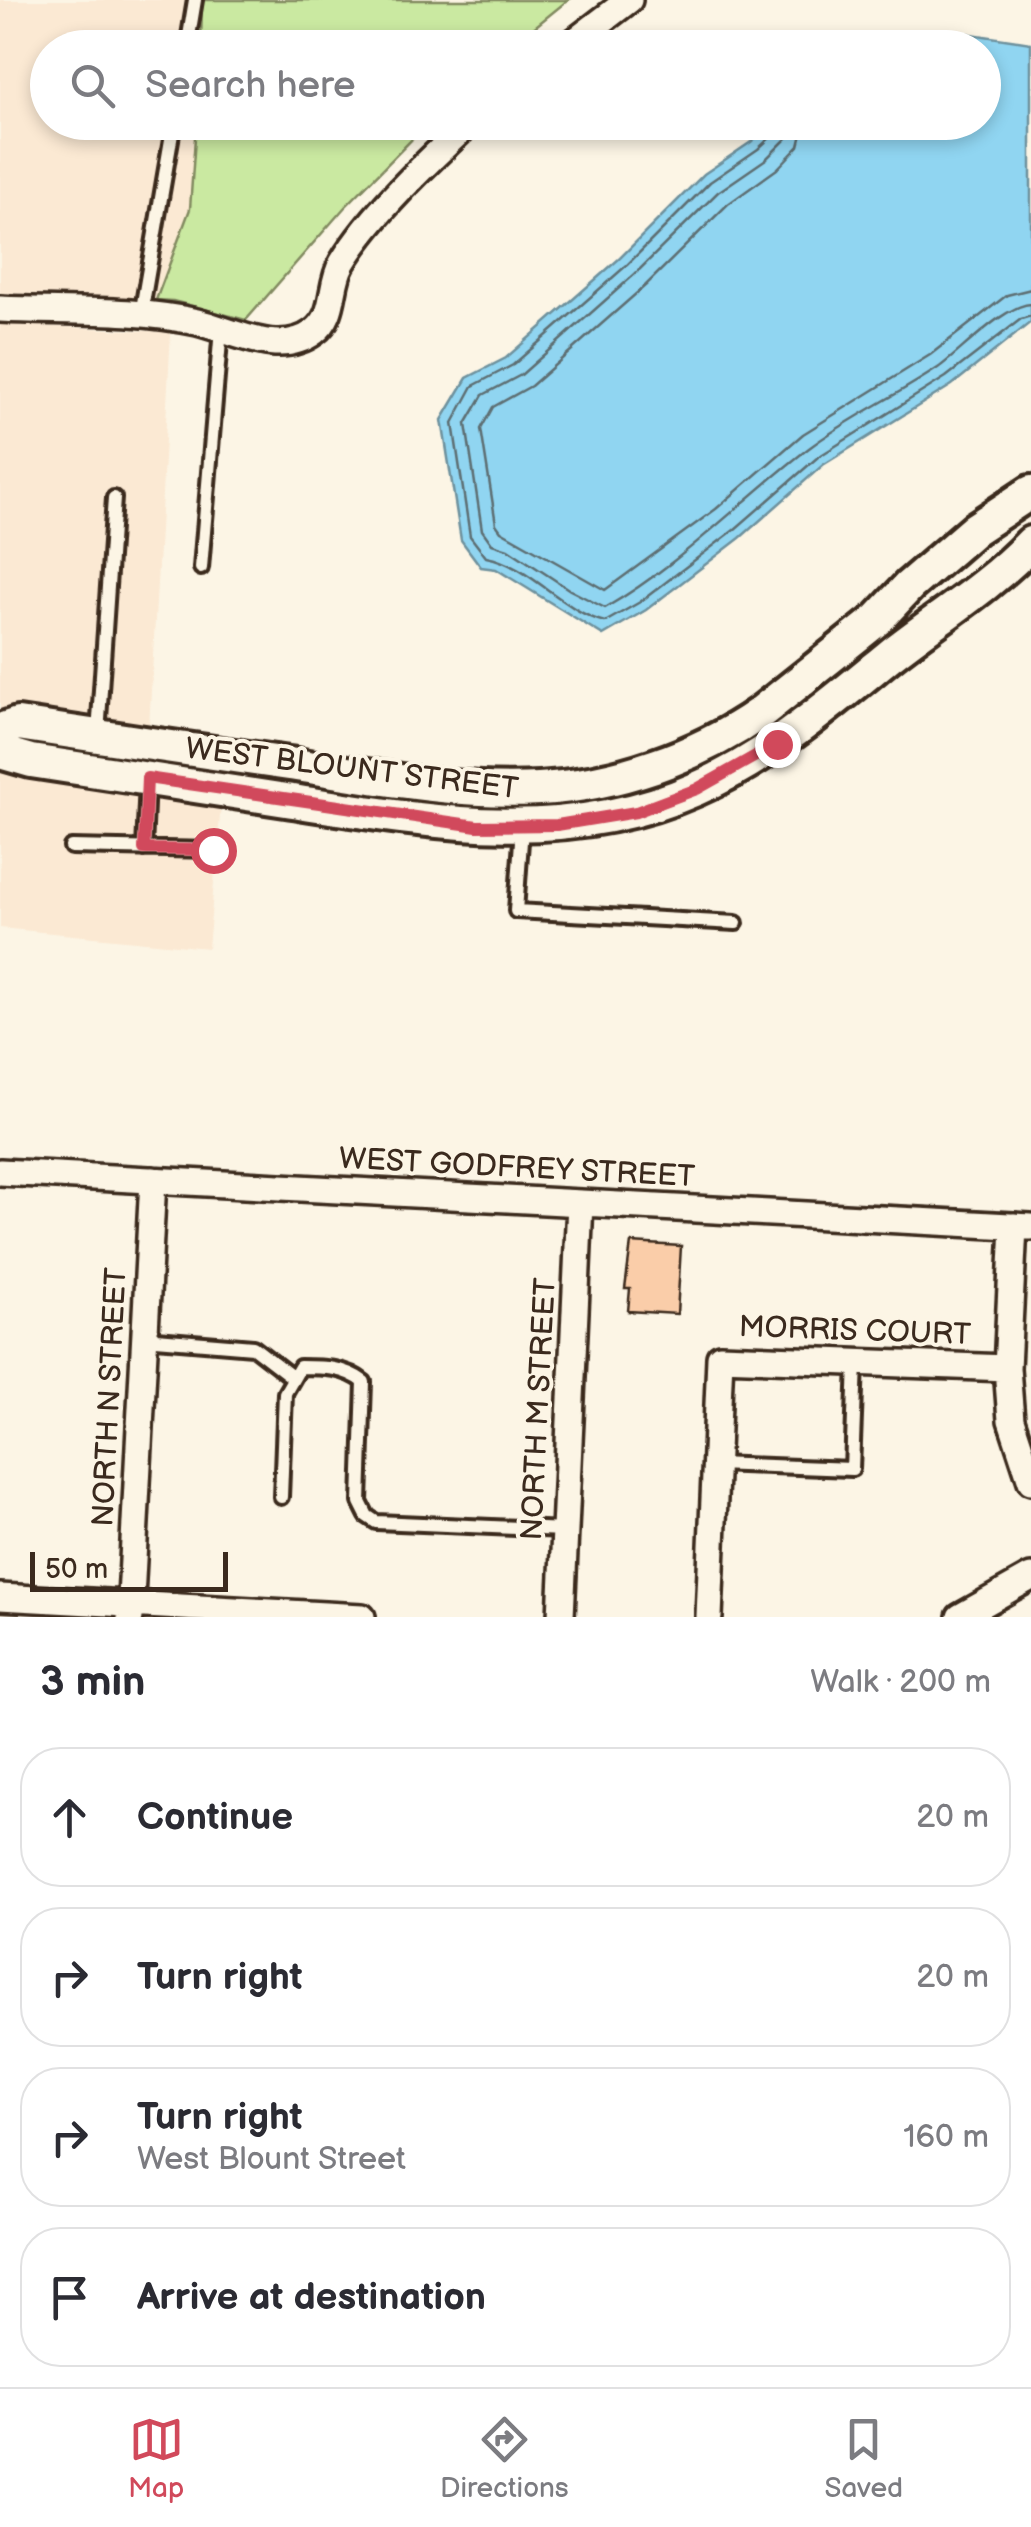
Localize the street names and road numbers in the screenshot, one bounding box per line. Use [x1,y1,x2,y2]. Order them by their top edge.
street label: WEST BLOUNT STREET [183,731,520,807]
street label: WEST GODFREY STREET [338,1141,696,1195]
street label: NORTH N STREET [85,1267,135,1528]
street label: NORTH M STREET [514,1277,564,1541]
street label: MORRIS COURT [738,1309,972,1353]

